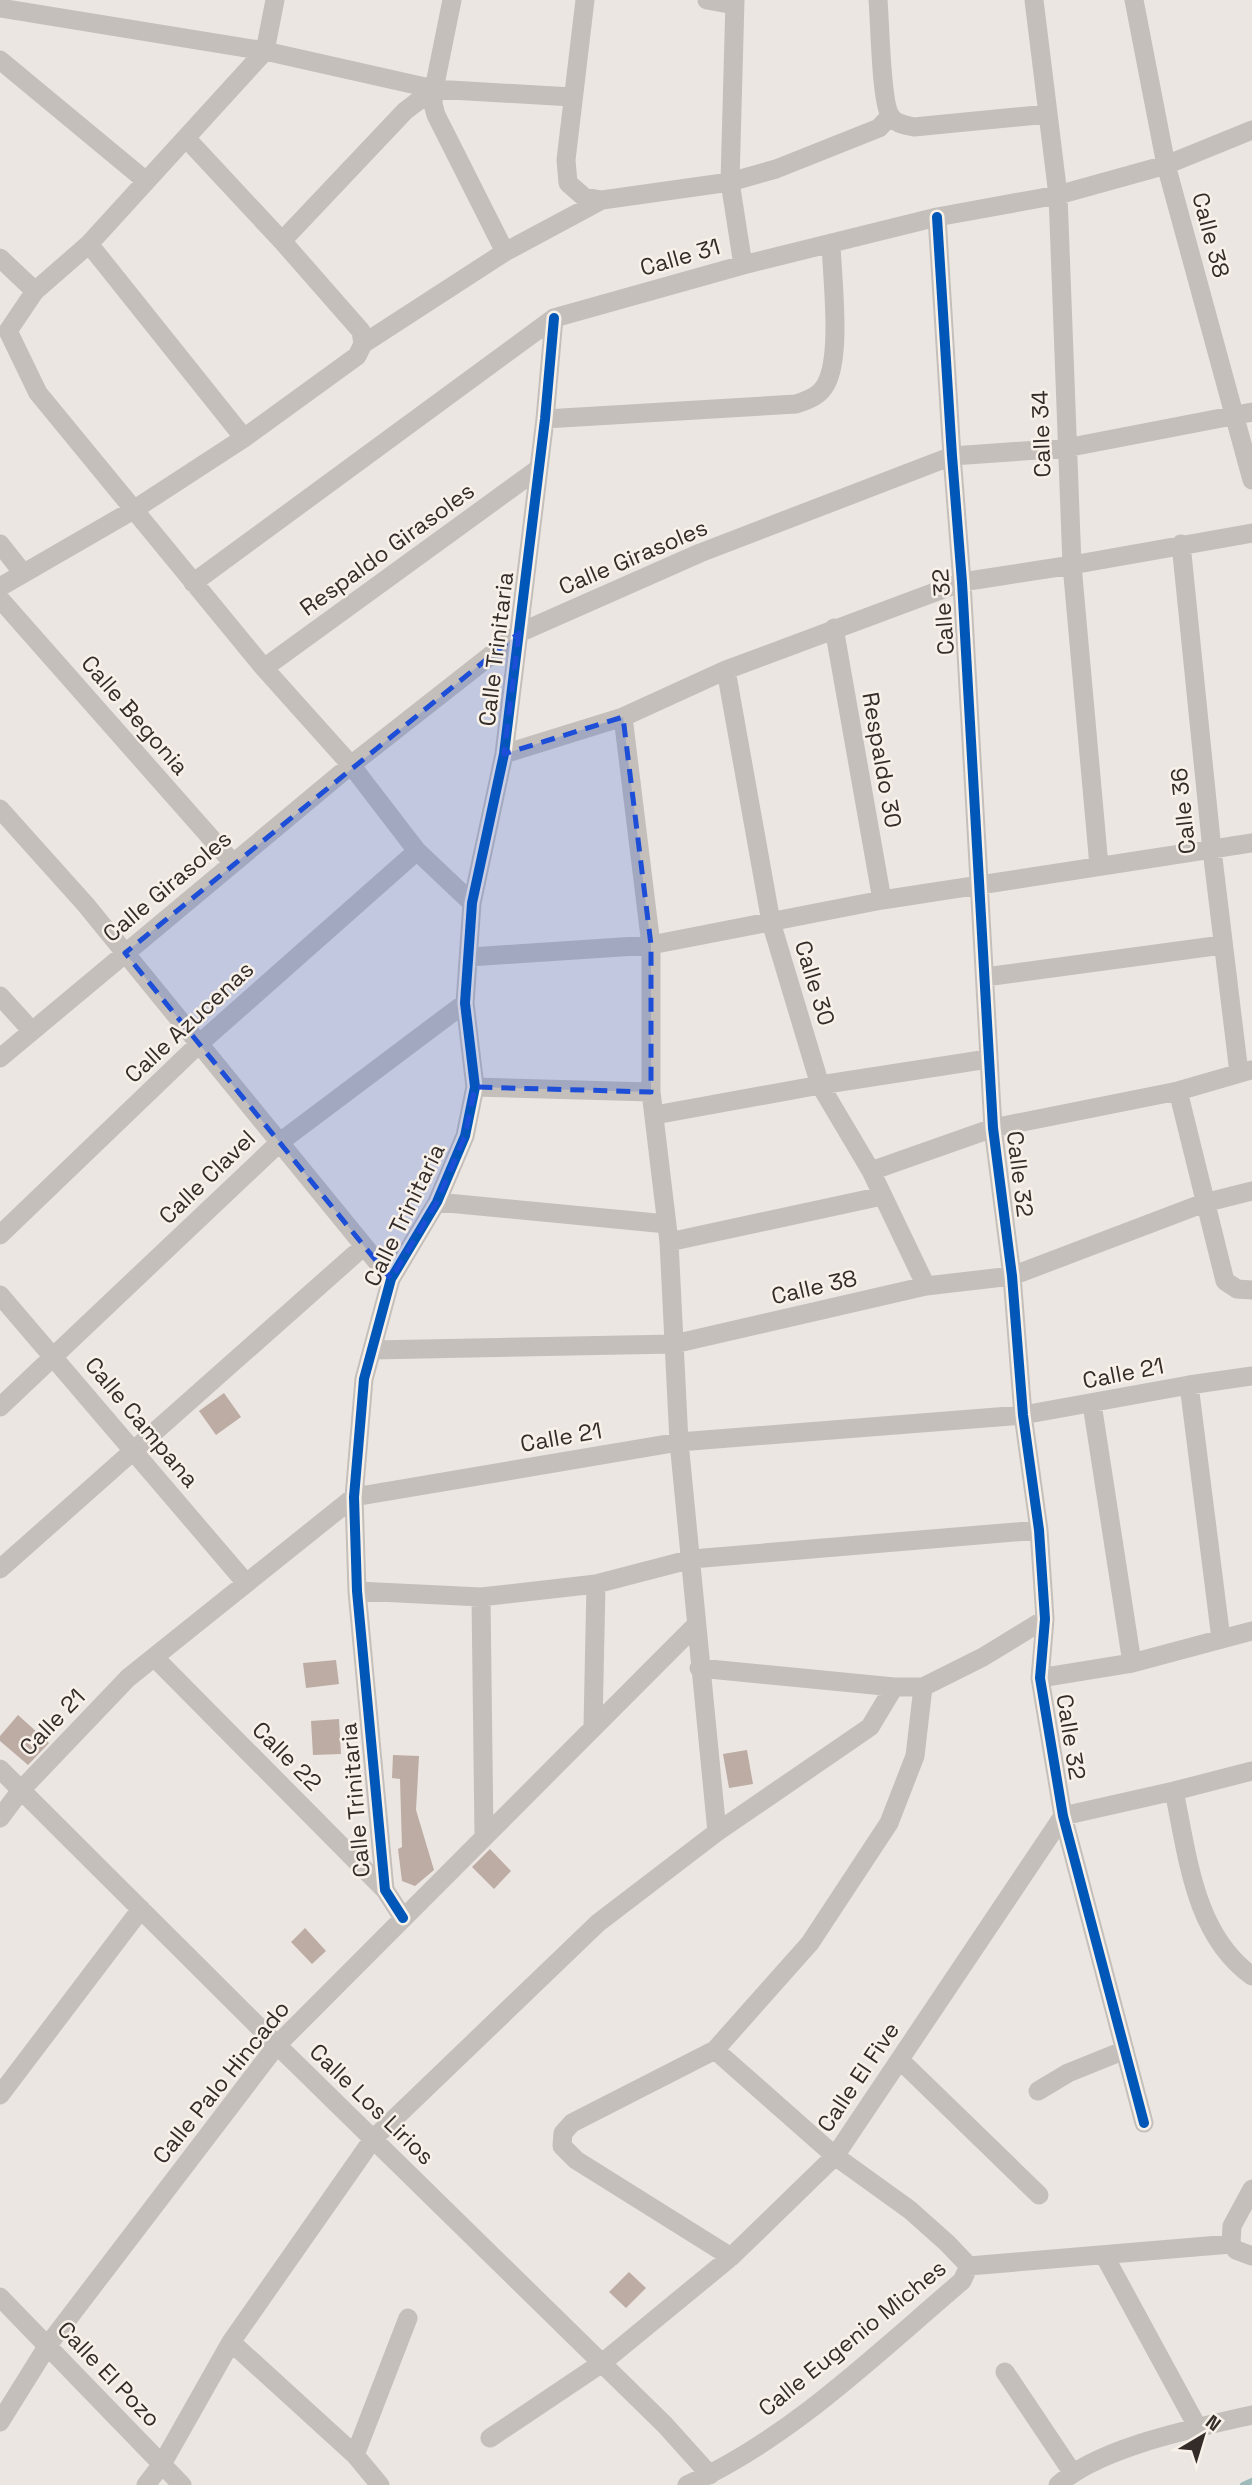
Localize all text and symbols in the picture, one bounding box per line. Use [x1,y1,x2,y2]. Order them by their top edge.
street label: Calle 38 [1185,189,1237,281]
street label: Calle 31 [636,231,724,283]
street label: Calle 34 [1024,390,1058,478]
street label: Respaldo Girasoles [294,476,480,622]
street label: Calle Girasoles [554,512,712,602]
street label: Calle 32 [925,568,961,656]
street label: Calle Trinitaria [472,570,520,728]
street label: Calle Begonia [75,649,195,781]
street label: Respaldo 30 [855,690,909,830]
street label: Calle 36 [1164,766,1202,856]
street label: Calle Girasoles [97,823,237,949]
street label: Calle 30 [788,937,842,1029]
street label: Calle Azucenas [118,955,260,1089]
street label: Calle Clavel [152,1123,262,1231]
street label: Calle 32 [1000,1129,1040,1219]
street label: Calle Trinitaria [356,1139,452,1291]
street label: Calle 38 [768,1263,860,1311]
street label: Calle Campana [78,1350,206,1494]
street label: Calle 21 [1080,1350,1166,1396]
street label: Calle 21 [518,1415,604,1459]
street label: Calle 21 [13,1682,91,1762]
street label: Calle 32 [1049,1692,1093,1782]
street label: Calle 22 [246,1715,328,1797]
street label: Calle Trinitaria [333,1721,377,1879]
street label: Calle Palo Hincado [146,1994,296,2170]
street label: Calle El Five [810,2016,906,2138]
street label: Calle Los Lirios [303,2037,441,2171]
street label: Calle Eugenio Miches [752,2253,952,2423]
street label: Calle El Pozo [51,2315,167,2433]
north arrow [1168,2401,1238,2471]
text: N [1200,2409,1226,2437]

